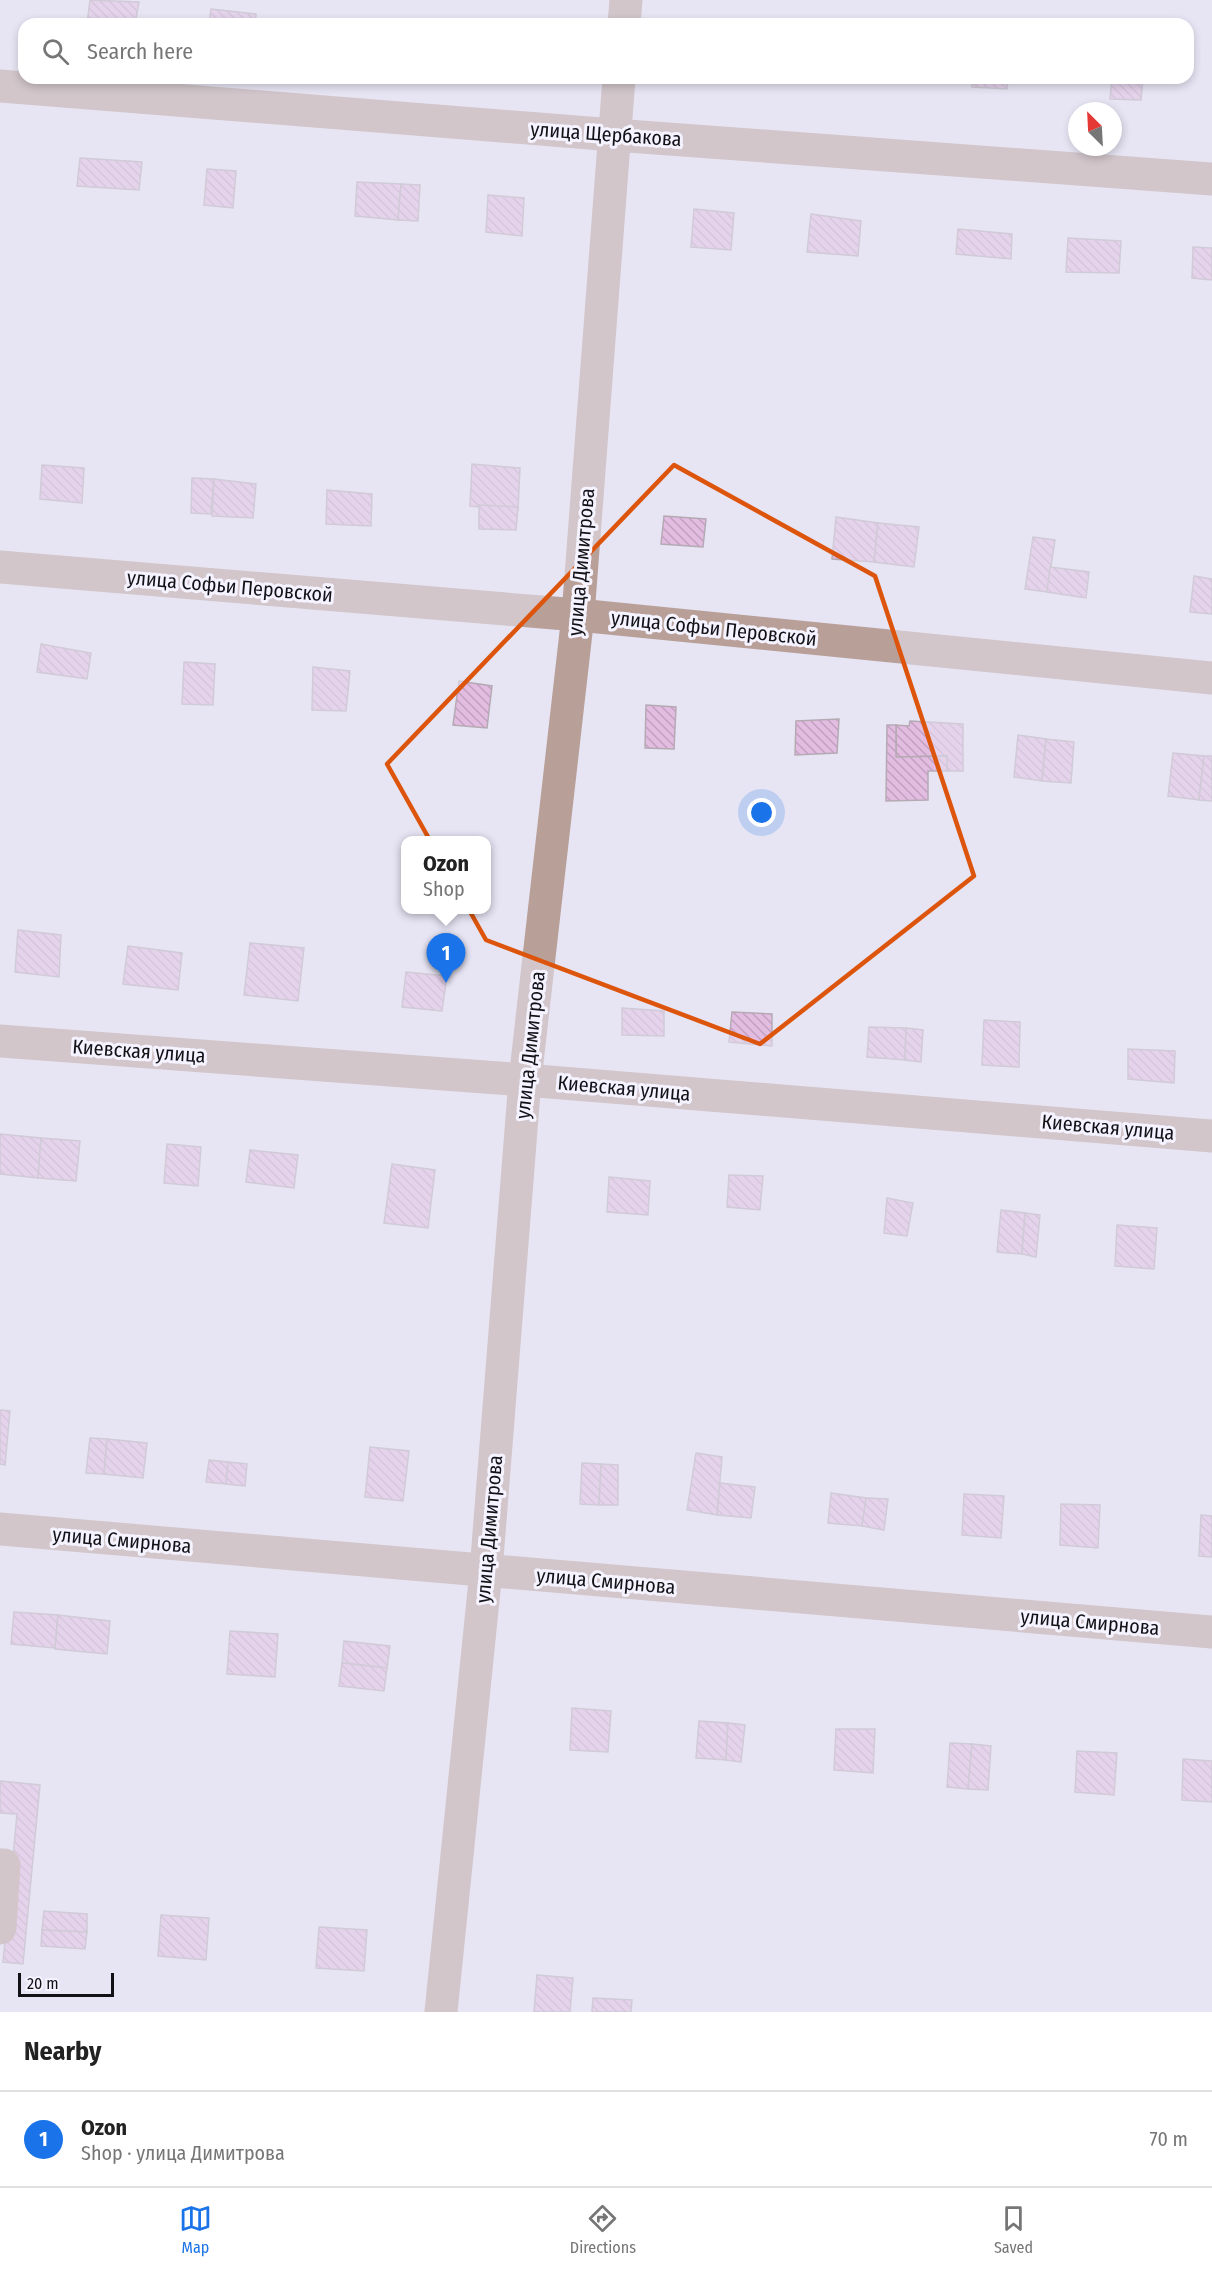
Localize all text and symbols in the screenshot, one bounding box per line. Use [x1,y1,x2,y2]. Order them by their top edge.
search box [18,18,1194,84]
icon: search [39,35,72,68]
text: Search here [87,38,193,65]
north arrow [1068,102,1122,156]
street label: улица Щербакова [530,117,682,151]
street label: улица Димитрова [563,487,599,637]
street label: улица Софьи Перовской [126,565,334,607]
street label: улица Софьи Перовской [610,605,818,651]
your location [747,798,776,827]
popup [401,836,491,914]
text: Ozon [423,850,469,877]
text: Shop [423,877,465,901]
pin: 1 [426,934,466,983]
street label: улица Димитрова [510,970,550,1120]
street label: Киевская улица [72,1034,206,1068]
street label: Киевская улица [556,1070,692,1106]
street label: Киевская улица [1040,1109,1176,1145]
street label: улица Димитрова [471,1454,507,1604]
street label: улица Смирнова [52,1522,192,1558]
street label: улица Смирнова [536,1563,676,1599]
street label: улица Смирнова [1020,1604,1160,1640]
scale bar [18,1970,114,1998]
text: 20 m [27,1974,58,1993]
text: Nearby [24,2036,101,2067]
text: Ozon [81,2114,127,2141]
text: 1 [39,2127,48,2151]
text: 70 m [1150,2127,1188,2151]
text: Shop · улица Димитрова [81,2141,285,2165]
tab: Map [179,2202,212,2257]
tab: Directions [570,2202,636,2257]
tab: Saved [994,2202,1033,2257]

